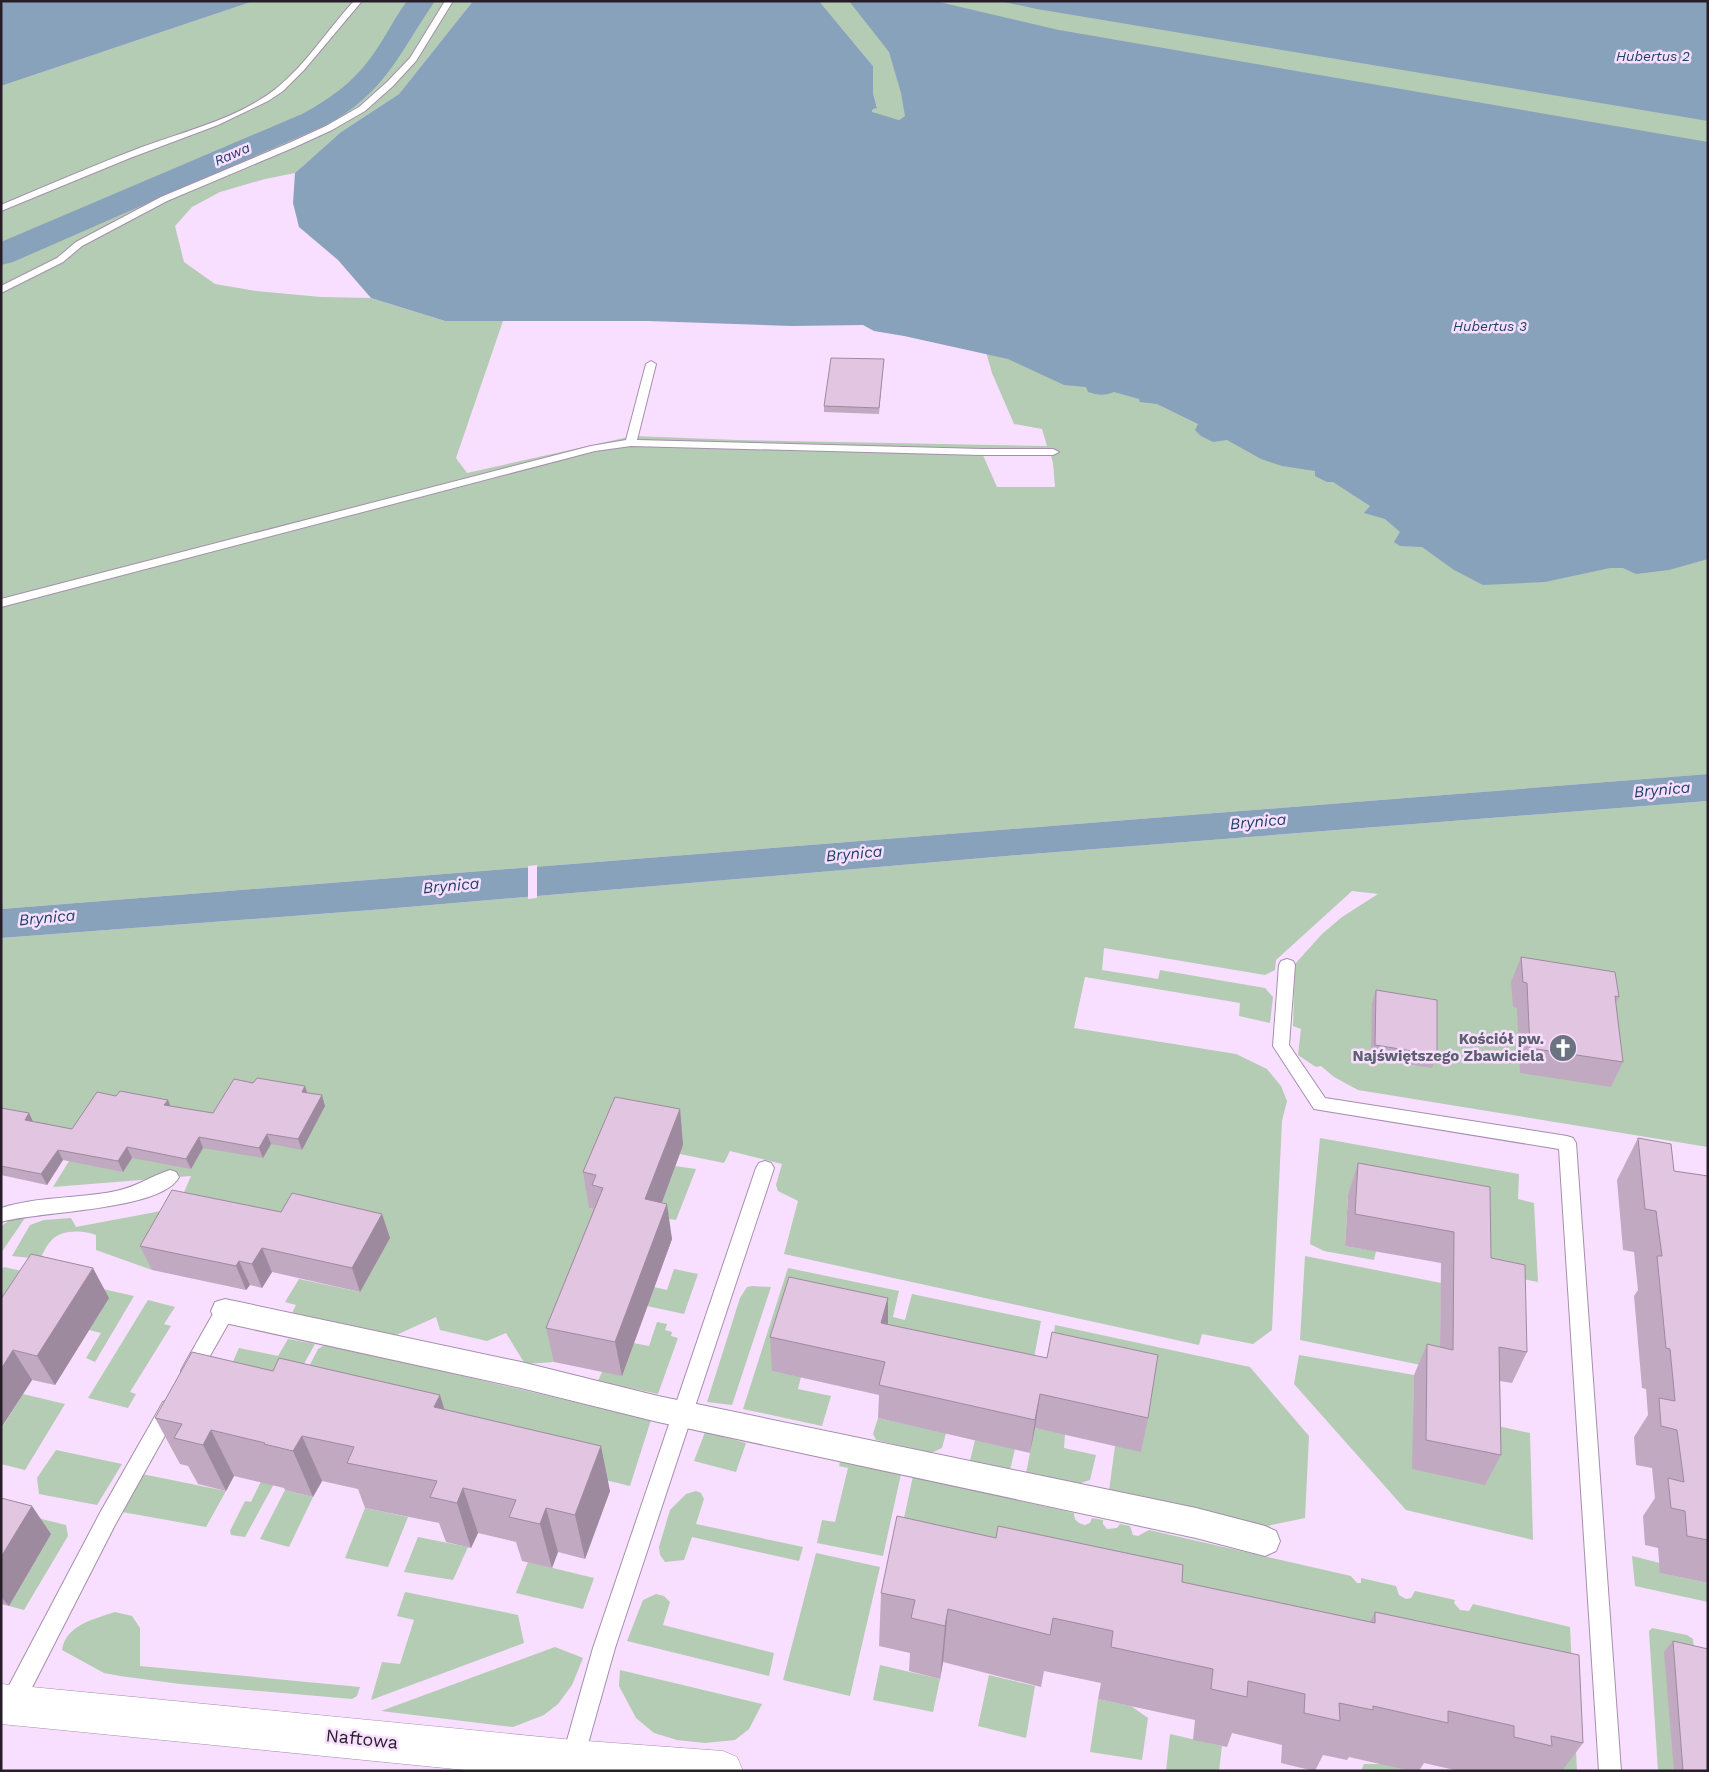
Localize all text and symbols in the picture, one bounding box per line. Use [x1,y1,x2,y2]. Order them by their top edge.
water label: Hubertus 2 [1616,48,1690,64]
water label: Rawa [212,139,253,169]
water label: Hubertus 3 [1453,318,1527,334]
water label: Brynica [1633,778,1691,801]
water label: Brynica [1229,810,1287,833]
water label: Brynica [825,842,883,865]
water label: Brynica [422,874,480,897]
water label: Brynica [18,906,76,929]
place label: Kościół pw. Najświętszego Zbawiciela [1353,1030,1544,1065]
church icon: Kościół pw. Najświętszego Zbawiciela [1548,1033,1578,1063]
street label: Naftowa [325,1724,399,1753]

